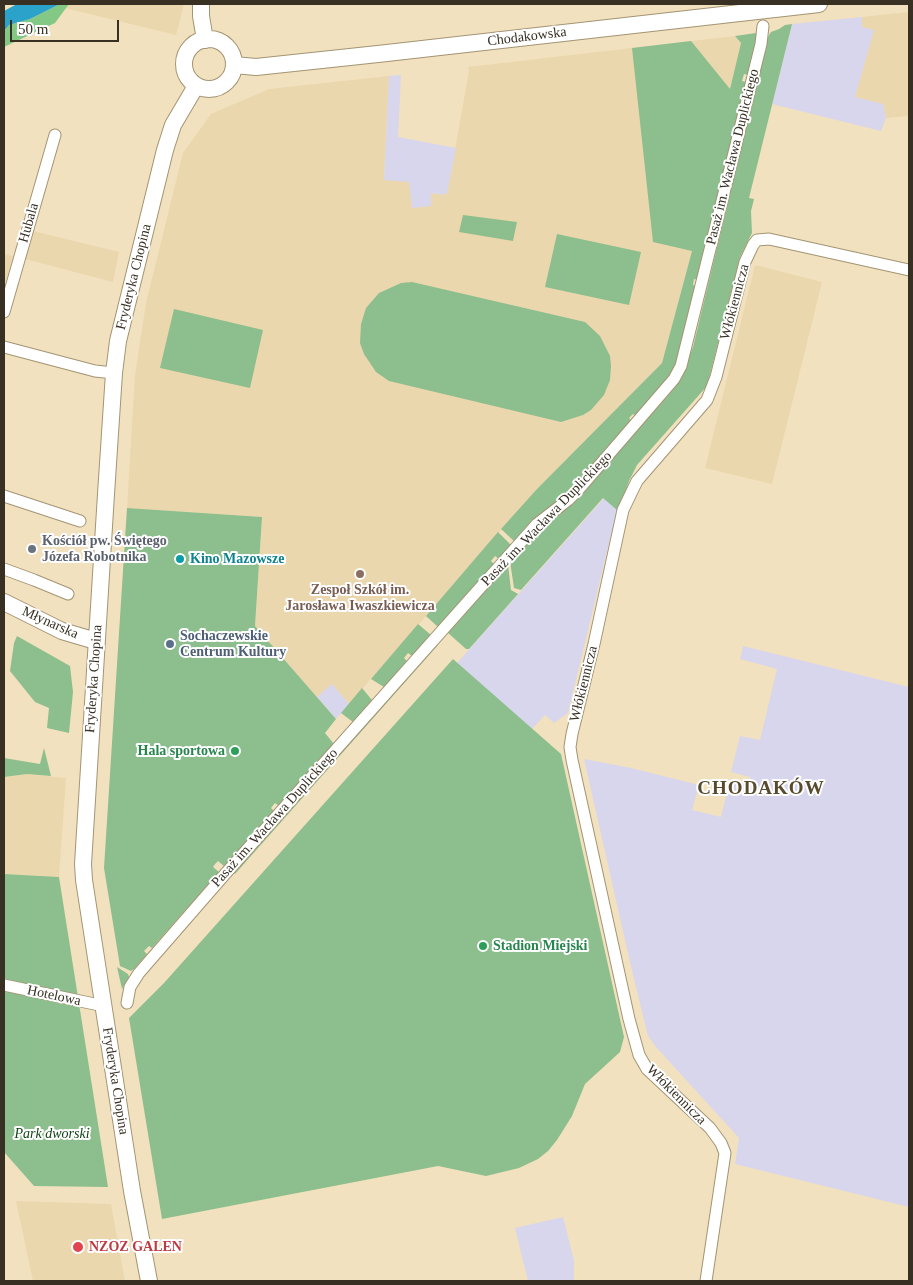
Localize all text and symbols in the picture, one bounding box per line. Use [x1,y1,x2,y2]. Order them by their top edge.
scale bar [12,10,121,42]
text: 50 m [18,21,48,37]
street label: Chodakowska [487,24,567,50]
street label: Pasaż im. Wacława Duplickiego [703,67,763,247]
street label: Hubala [15,201,43,245]
street label: Fryderyka Chopina [113,222,155,332]
street label: Włókiennicza [717,262,753,342]
street label: Pasaż im. Wacława Duplickiego [478,448,616,590]
place label: Kościół pw. Świętego Józefa Robotnika [42,533,167,566]
marker: Kościół pw. Świętego Józefa Robotnika [26,543,38,555]
place label: Kino Mazowsze [190,551,284,567]
marker: Kino Mazowsze [174,553,186,565]
marker: Zespoł Szkół im. Jarosława Iwaszkiewicza [354,568,366,580]
place label: Zespoł Szkół im. Jarosława Iwaszkiewicza [285,582,435,614]
street label: Młynarska [19,603,81,643]
street label: Fryderyka Chopina [82,624,106,734]
place label: Sochaczewskie Centrum Kultury [180,628,286,660]
marker: Sochaczewskie Centrum Kultury [164,638,176,650]
street label: Włókiennicza [566,644,602,724]
place label: Hala sportowa [138,743,225,759]
street label: Pasaż im. Wacława Duplickiego [208,745,342,891]
marker: Hala sportowa [229,745,241,757]
district label: CHODAKÓW [696,778,826,800]
place label: Stadion Miejski [493,938,588,954]
marker: Stadion Miejski [477,940,489,952]
street label: Hotelowa [26,982,82,1010]
street label: Fryderyka Chopina [98,1026,132,1136]
street label: Włókiennicza [643,1062,709,1128]
park label: Park dworski [14,1126,90,1142]
place label: NZOZ GALEN [89,1239,182,1255]
marker: NZOZ GALEN [71,1240,85,1254]

